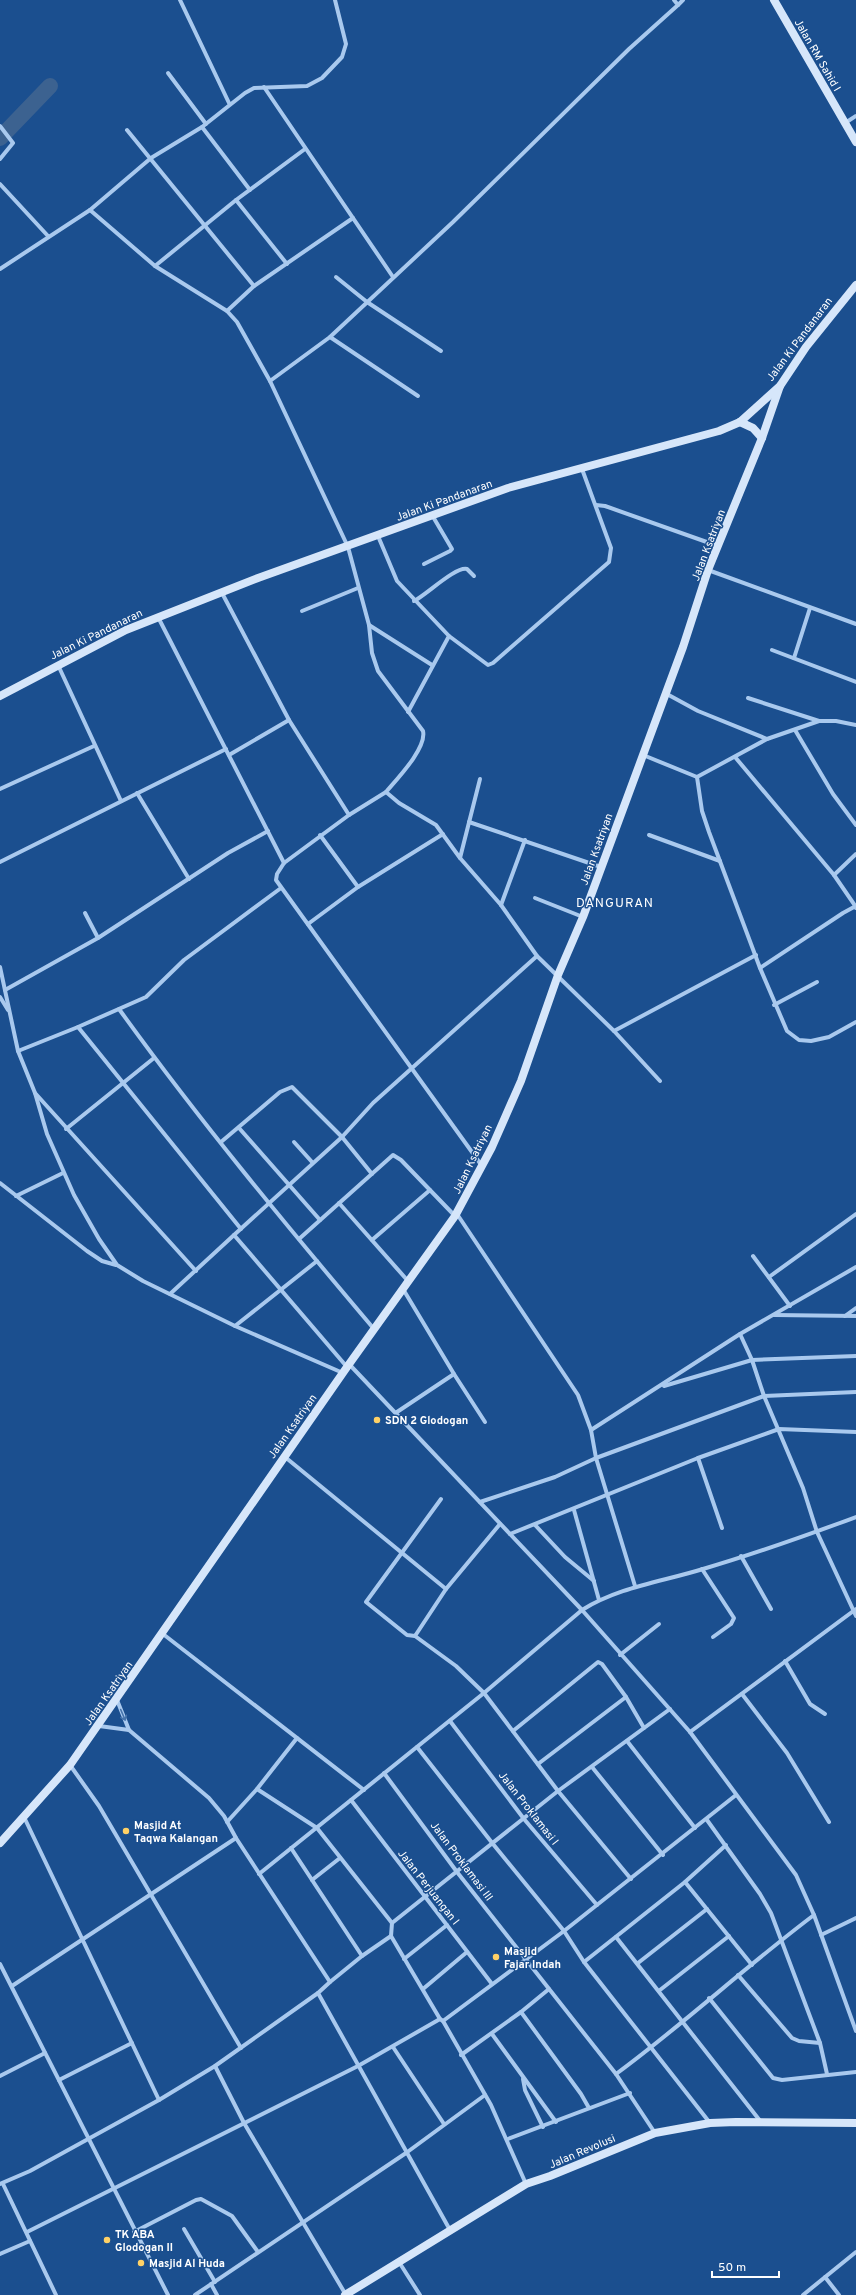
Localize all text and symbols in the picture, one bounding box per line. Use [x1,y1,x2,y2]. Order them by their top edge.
street label: Jalan RM Sahid I [791,17,844,94]
street label: Jalan Ki Pandanaran [764,295,836,384]
street label: Jalan Ki Pandanaran [394,477,494,525]
street label: Jalan Ksatriyan [689,508,729,583]
street label: Jalan Ki Pandanaran [48,606,145,663]
street label: Jalan Ksatriyan [577,811,616,887]
district label: DANGURAN [576,896,654,912]
street label: Jalan Ksatriyan [450,1122,496,1196]
street label: Jalan Ksatriyan [265,1392,320,1462]
place label: SDN 2 Glodogan [385,1414,468,1428]
marker: SDN 2 Glodogan [372,1415,382,1425]
street label: Jalan Ksatriyan [81,1659,136,1729]
one-way arrow [120,1708,127,1720]
street label: Jalan Proklamasi I [495,1769,561,1848]
place label: Masjid At Taqwa Kalangan [134,1819,218,1846]
street label: Jalan Proklamasi III [427,1819,496,1904]
marker: Masjid At Taqwa Kalangan [121,1826,131,1836]
street label: Jalan Perjuangan I [394,1847,462,1928]
place label: Masjid Fajar Indah [504,1945,561,1972]
marker: Masjid Fajar Indah [491,1952,501,1962]
street label: Jalan Revolusi [547,2132,618,2172]
place label: TK ABA Glodogan II [115,2228,173,2255]
marker: TK ABA Glodogan II [102,2235,112,2245]
scale bar [712,2253,779,2279]
place label: Masjid Al Huda [149,2257,225,2271]
marker: Masjid Al Huda [136,2258,146,2268]
text: 50 m [718,2260,746,2276]

